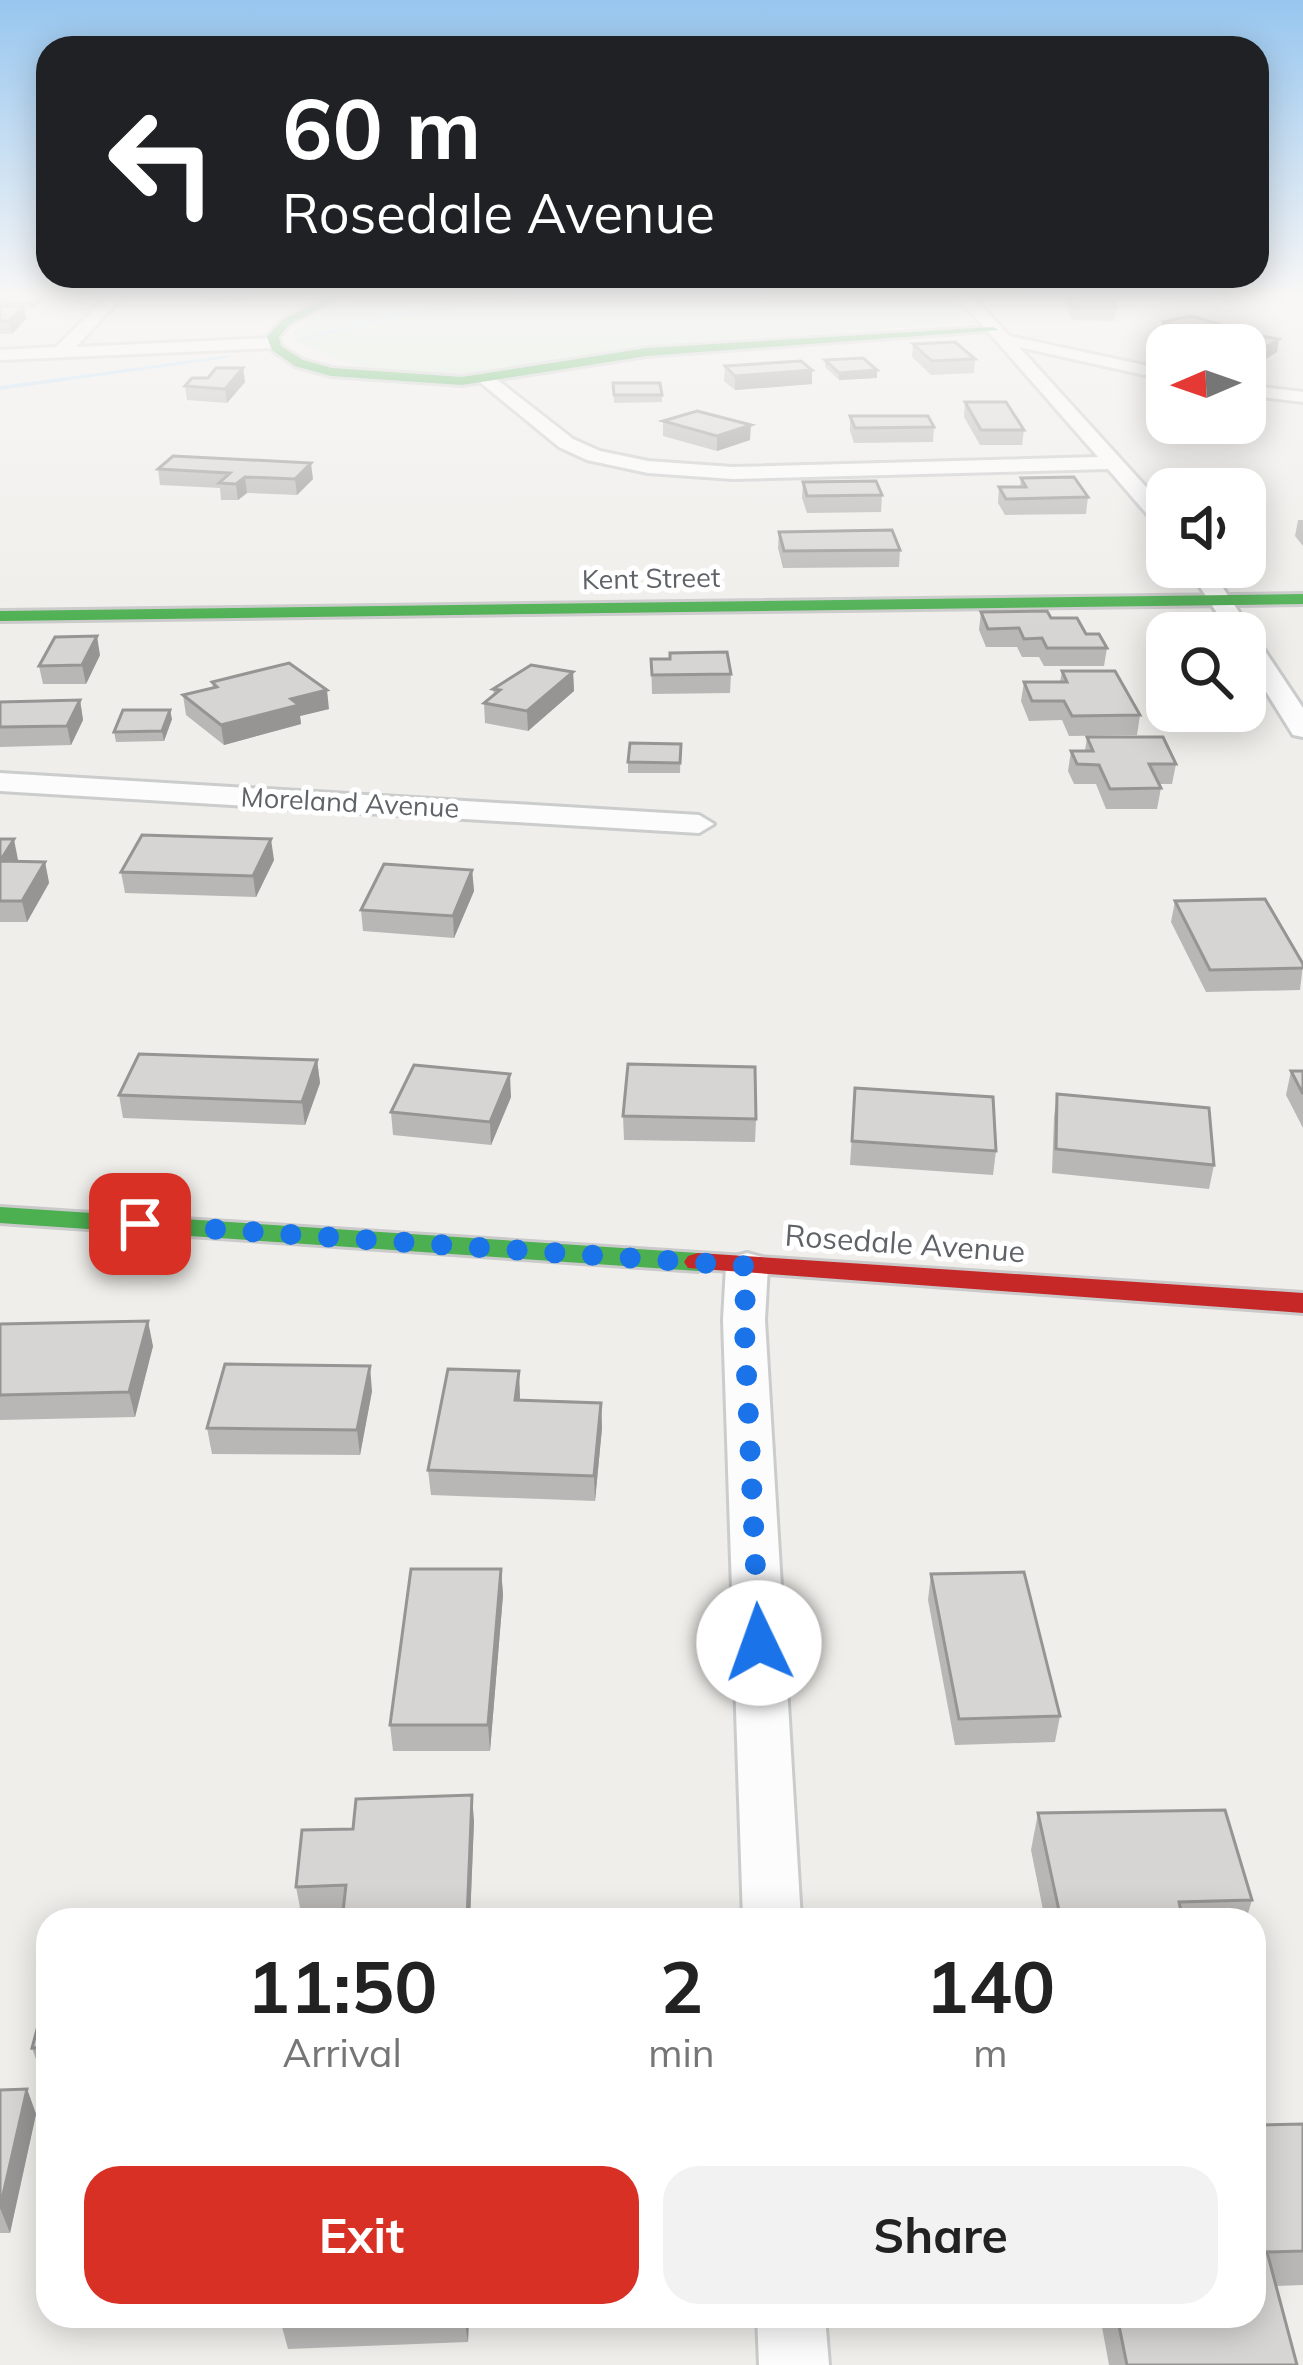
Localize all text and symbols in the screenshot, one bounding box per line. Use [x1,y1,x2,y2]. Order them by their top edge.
text: 60 m [282,75,481,180]
icon: left [84,84,240,240]
text: Rosedale Avenue [282,179,715,247]
north arrow [1146,324,1266,444]
map controls [1146,324,1266,732]
button: sound [1146,468,1266,588]
street label: Kent Street [581,560,721,596]
button: search [1146,612,1266,732]
street label: Moreland Avenue [240,779,460,825]
pin [89,1173,191,1275]
icon: arrive [107,1191,173,1257]
street label: Rosedale Avenue [784,1216,1026,1270]
position arrow [696,1580,822,1706]
text: 11:50 [247,1941,437,2031]
text: 2 [660,1941,703,2031]
text: 140 [926,1941,1055,2031]
text: Arrival [283,2028,402,2077]
text: min [648,2028,715,2077]
text: m [973,2028,1007,2077]
button: Exit [84,2166,639,2304]
button: Share [663,2166,1218,2304]

